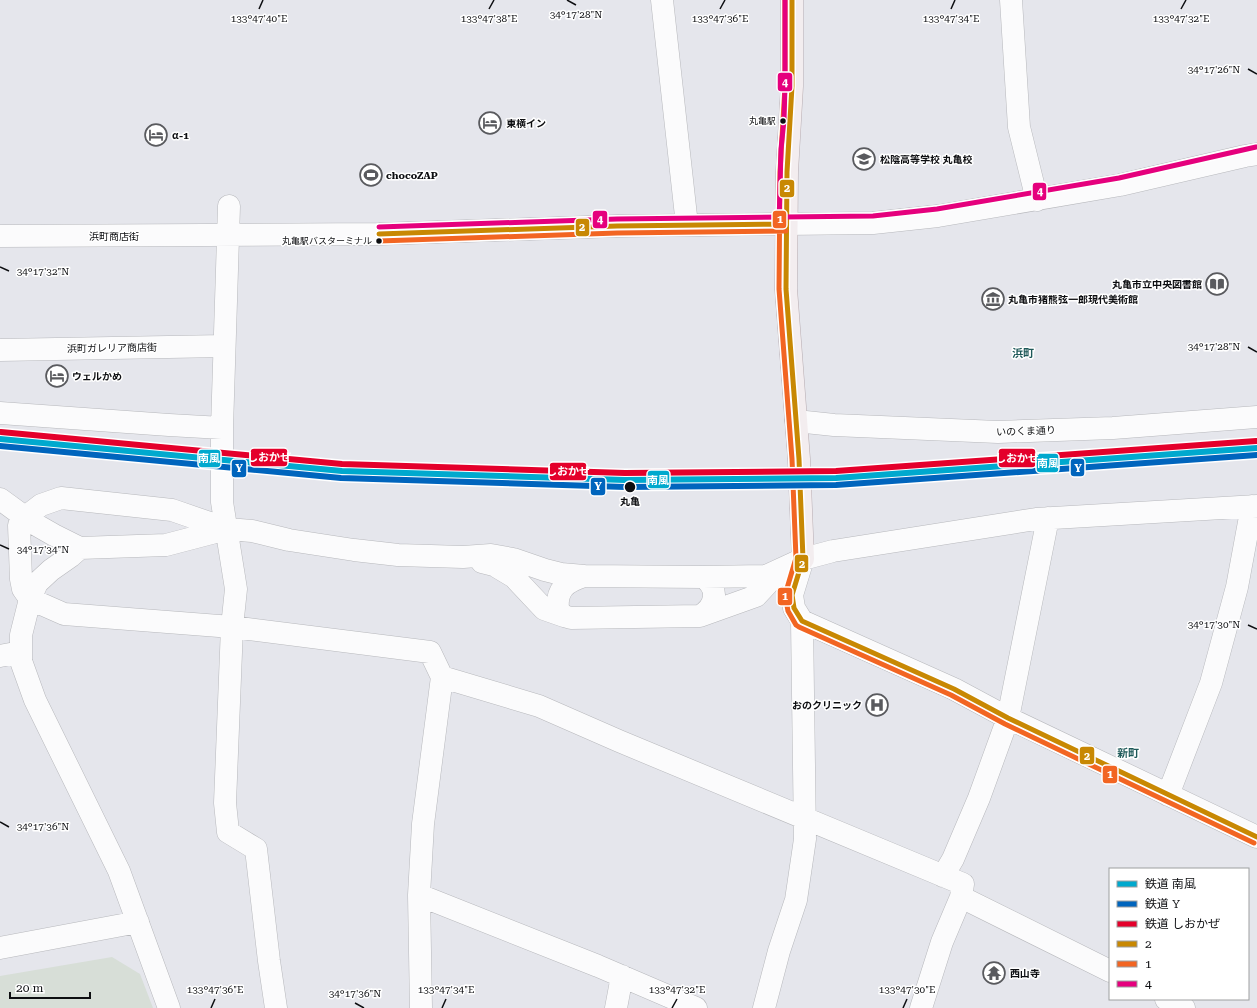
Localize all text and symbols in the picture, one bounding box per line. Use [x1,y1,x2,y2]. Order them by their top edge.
text: 34°17'28"N [550,9,602,20]
text: 133°47'40"E [231,13,287,24]
text: 133°47'38"E [461,13,517,24]
text: 133°47'36"E [692,13,748,24]
text: 133°47'34"E [923,13,979,24]
text: 133°47'32"E [1153,13,1209,24]
text: 34°17'26"N [1188,64,1240,75]
line badge: 4 [777,72,793,92]
text: 4 [782,76,789,89]
hotel icon: 東横イン [477,110,503,136]
place label: 丸亀駅 [749,116,776,126]
marker: 丸亀駅 [778,116,788,126]
place label: 東横イン [506,118,546,129]
hotel icon: α-1 [143,122,169,148]
place label: α-1 [172,130,189,141]
school or university icon: 松陰高等学校 丸亀校 [851,146,877,172]
place label: 松陰高等学校 丸亀校 [880,154,973,165]
sports icon: chocoZAP [358,162,384,188]
place label: chocoZAP [386,170,438,181]
line badge: 2 [779,179,795,198]
text: 2 [784,182,790,195]
line badge: 4 [1032,182,1047,201]
text: 4 [1037,185,1044,198]
line badge: 4 [592,210,608,229]
line badge: 1 [772,210,787,229]
text: 4 [597,213,604,226]
text: 1 [777,213,783,226]
line badge: 2 [575,218,590,237]
text: 2 [579,221,585,234]
street label: 浜町商店街 [89,231,139,242]
place label: 丸亀駅バスターミナル [282,236,372,246]
marker: 丸亀駅バスターミナル [374,236,384,246]
text: 34°17'32"N [17,266,69,277]
library icon: 丸亀市立中央図書館 [1204,271,1230,297]
place label: 丸亀市立中央図書館 [1112,279,1202,290]
museum icon: 丸亀市猪熊弦一郎現代美術館 [980,286,1006,312]
place label: 丸亀市猪熊弦一郎現代美術館 [1008,294,1138,305]
text: 34°17'28"N [1188,341,1240,352]
street label: 浜町ガレリア商店街 [67,342,157,354]
district label: 浜町 [1012,347,1034,360]
hotel icon: ウェルかめ [44,363,70,389]
place label: ウェルかめ [72,371,122,382]
street label: いのくま通り [996,424,1056,438]
line badge: しおかぜ [250,448,288,467]
line badge: しおかぜ [998,448,1036,468]
line badge: 南風 [198,449,221,468]
text: しおかぜ [247,451,291,464]
text: 南風 [198,452,220,465]
text: しおかぜ [995,452,1039,465]
line badge: 南風 [1036,453,1059,473]
text: 南風 [1037,457,1059,470]
line badge: Y [1070,458,1085,477]
line badge: Y [231,459,247,478]
text: Y [235,462,243,475]
line badge: しおかぜ [549,462,587,481]
text: Y [1074,462,1082,475]
text: しおかぜ [546,465,590,478]
line badge: 南風 [647,470,670,489]
text: 南風 [647,474,669,487]
line badge: Y [590,477,606,496]
text: Y [594,480,602,493]
marker: 丸亀 [623,480,637,494]
place label: 丸亀 [620,496,640,507]
text: 34°17'34"N [17,544,69,555]
line badge: 2 [794,554,809,573]
text: 2 [799,558,805,571]
line badge: 1 [777,587,793,606]
text: 1 [782,590,788,603]
text: 34°17'30"N [1188,619,1240,630]
hospital icon: おのクリニック [864,692,890,718]
place label: おのクリニック [792,700,862,711]
line badge: 2 [1079,746,1095,765]
district label: 新町 [1117,747,1139,760]
text: 2 [1084,750,1090,763]
line badge: 1 [1102,765,1118,784]
text: 1 [1107,768,1113,781]
text: 34°17'36"N [17,821,69,832]
legend [1109,868,1249,1000]
text: 鉄道 南風 [1145,877,1196,891]
text: 鉄道 Y [1145,897,1181,911]
text: 鉄道 しおかぜ [1145,917,1220,931]
text: 2 [1145,937,1152,951]
text: 1 [1145,957,1152,971]
temple icon: 西山寺 [981,960,1007,986]
place label: 西山寺 [1010,968,1040,979]
scale bar [10,974,90,1000]
text: 4 [1145,977,1152,991]
text: 20 m [16,981,43,995]
text: 133°47'36"E [187,984,243,995]
text: 133°47'34"E [418,984,474,995]
text: 133°47'32"E [649,984,705,995]
text: 133°47'30"E [879,984,935,995]
text: 34°17'36"N [329,988,381,999]

